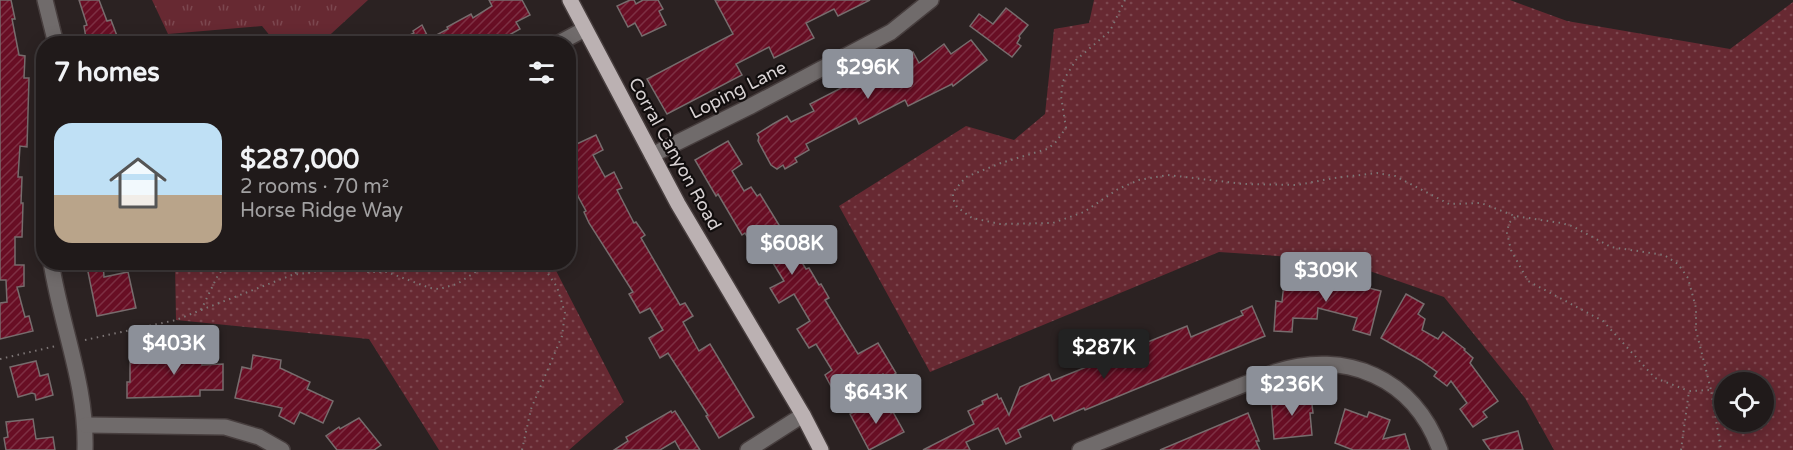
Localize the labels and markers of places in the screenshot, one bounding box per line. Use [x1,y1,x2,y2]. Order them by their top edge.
pin: $296K [826,49,910,100]
pin: $608K [750,225,834,276]
pin: $309K [1284,252,1368,303]
pin: $403K [132,325,216,376]
pin: $287K [1062,329,1146,380]
pin: $236K [1250,366,1334,417]
pin: $643K [834,374,918,425]

